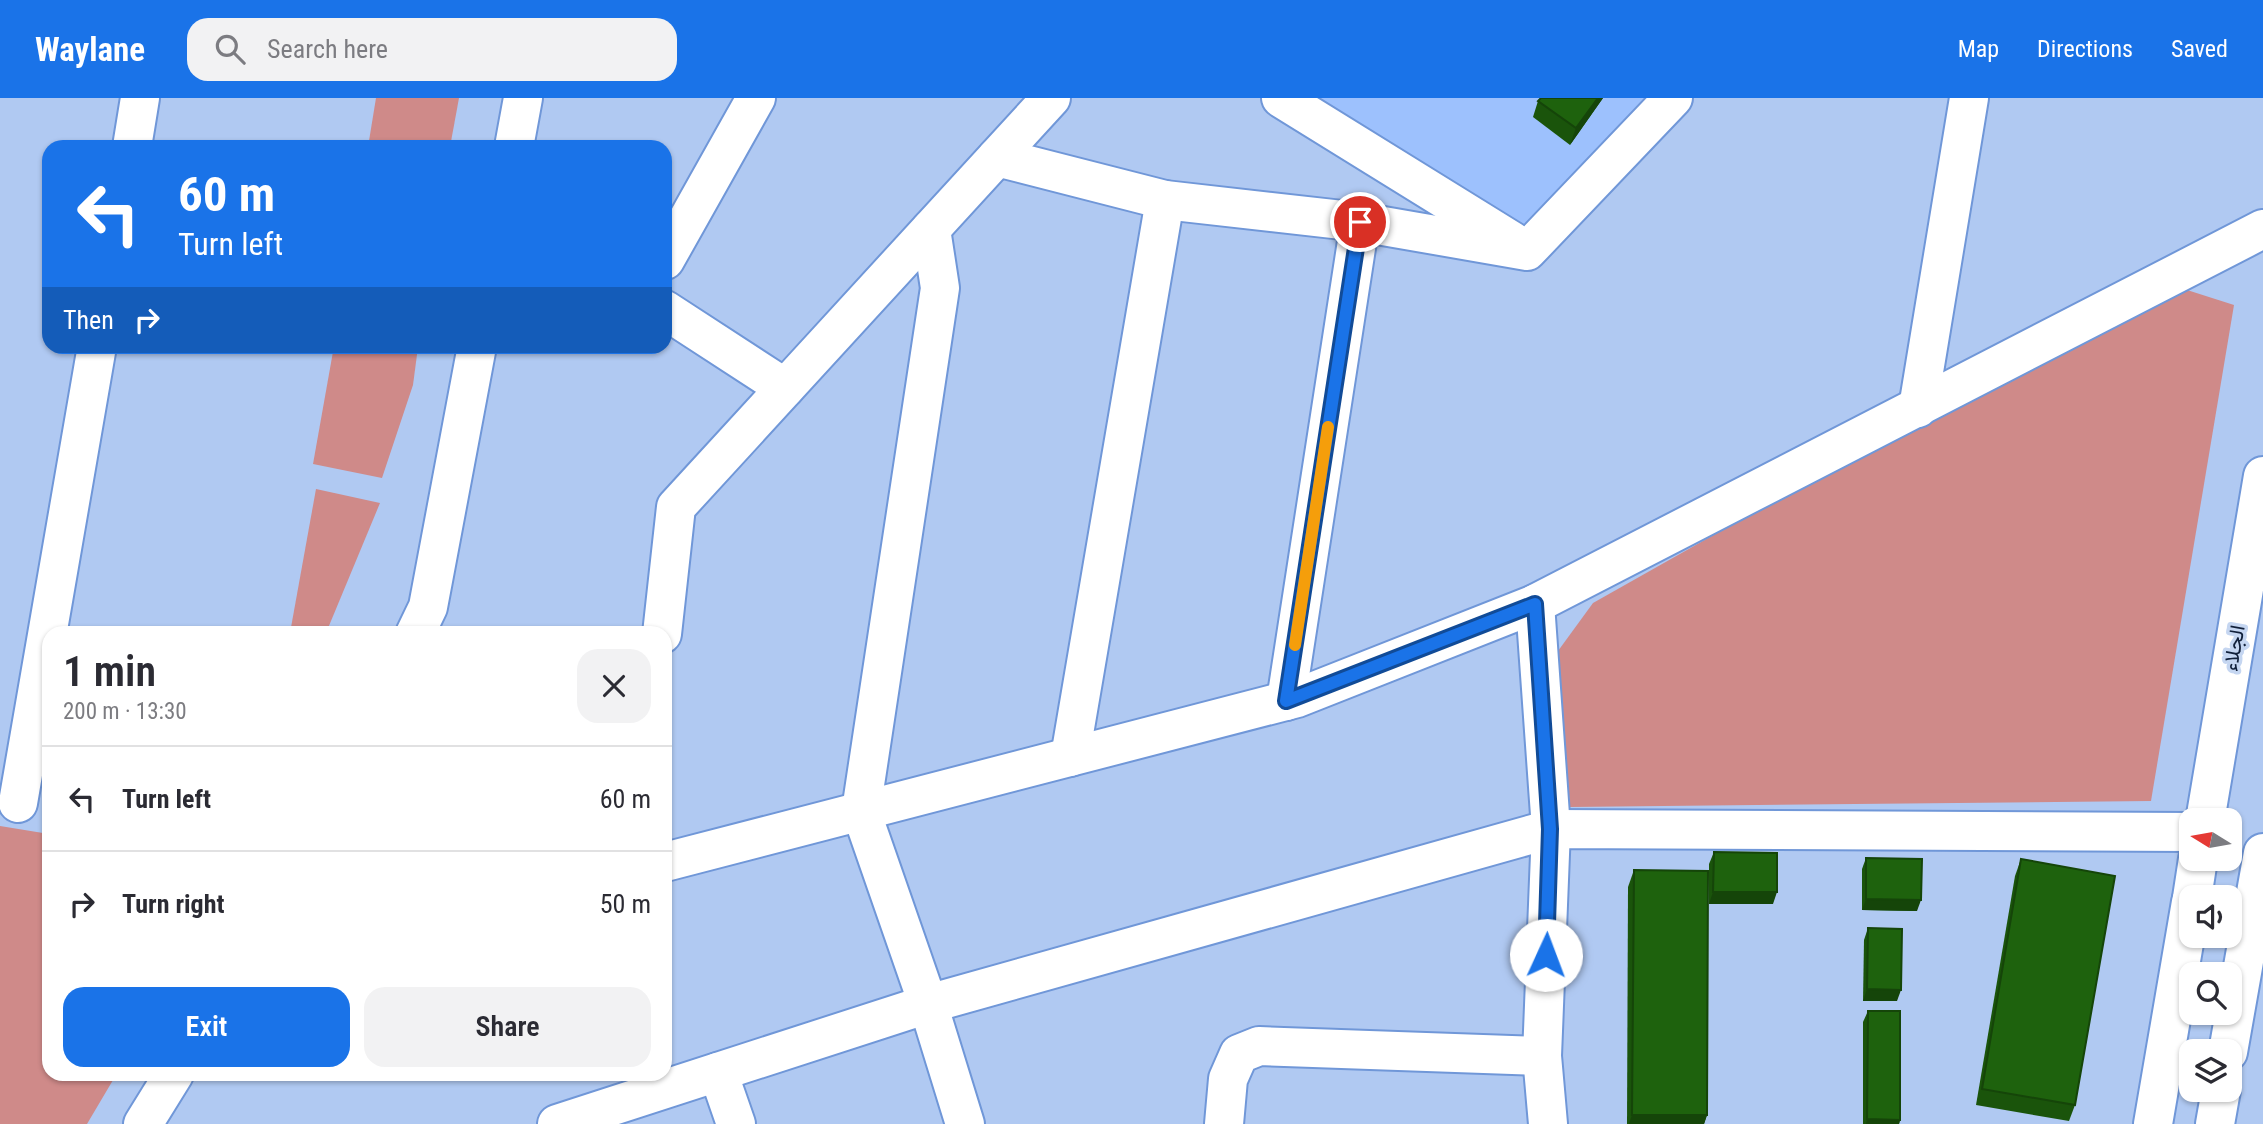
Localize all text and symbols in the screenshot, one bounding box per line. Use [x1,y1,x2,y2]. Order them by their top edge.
search box [187,18,677,81]
text: Waylane [35,30,145,69]
icon: search [211,30,249,68]
text: Search here [267,34,388,64]
text: Map [1958,35,1999,63]
text: Directions [2037,35,2133,63]
text: Saved [2171,35,2228,63]
text: 60 m [178,166,275,223]
icon: left [63,168,154,259]
pin [1330,192,1390,252]
icon: arrive [1341,203,1379,241]
text: Turn left [178,225,283,263]
icon: right [128,301,166,339]
text: Then [63,305,114,335]
street label: الجلاء [2218,623,2250,673]
text: 1 min [63,647,156,696]
button: close [577,649,651,723]
text: 200 m · 13:30 [63,698,187,725]
icon: left [63,780,101,818]
text: Turn left [122,784,211,814]
text: 60 m [600,784,651,814]
north arrow [2179,808,2242,872]
map controls [2179,808,2242,1102]
icon: right [63,885,101,923]
button: sound [2179,885,2242,948]
text: Turn right [122,889,224,919]
text: 50 m [600,889,651,919]
position arrow [1509,918,1583,992]
button: search [2179,962,2242,1025]
button: Exit [63,987,350,1067]
button: Share [364,987,651,1067]
button: layers [2179,1039,2242,1102]

